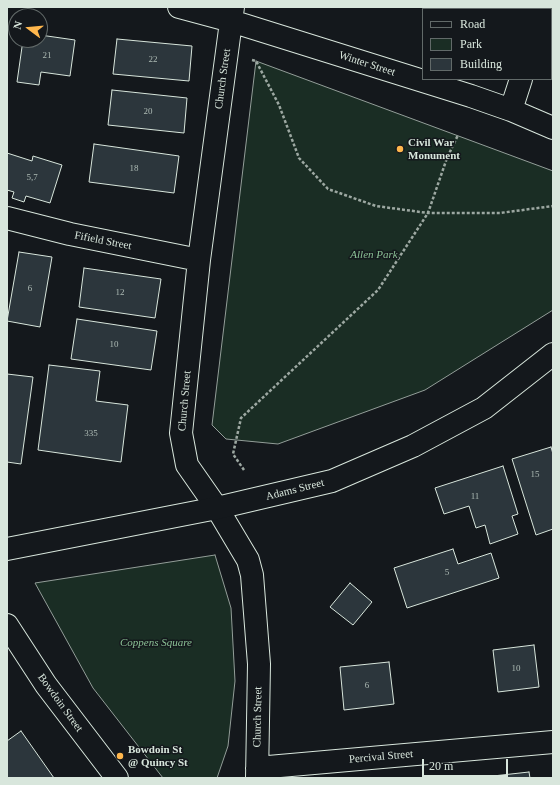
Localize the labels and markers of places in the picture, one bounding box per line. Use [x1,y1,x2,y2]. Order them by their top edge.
place label: Civil War Monument [408,136,460,162]
marker: Civil War Monument [395,144,405,154]
place label: Bowdoin St @ Quincy St [128,743,188,769]
marker: Bowdoin St @ Quincy St [115,751,125,761]

